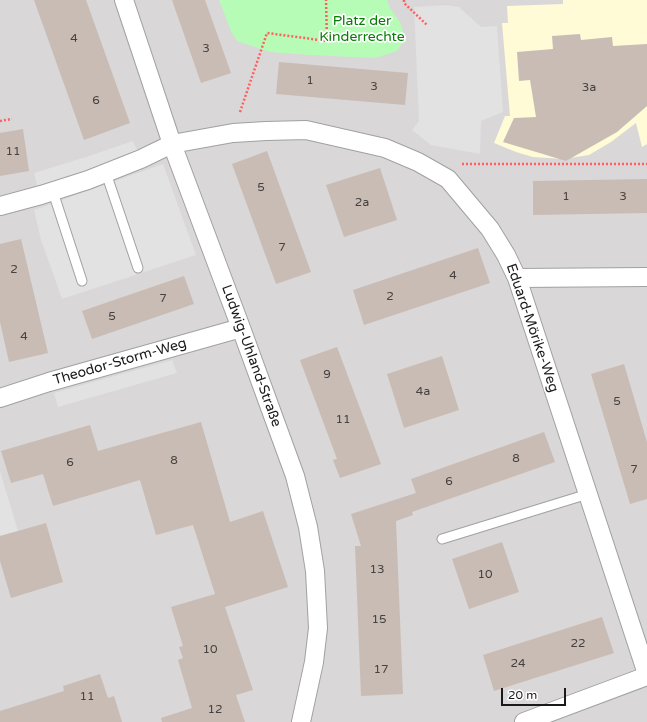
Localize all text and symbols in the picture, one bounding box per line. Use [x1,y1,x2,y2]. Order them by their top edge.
park label: Platz der Kinderrechte [319,13,405,46]
house number: 4 [70,32,78,46]
house number: 3 [202,42,210,56]
house number: 1 [306,74,314,88]
house number: 3 [370,80,378,94]
house number: 3a [582,81,596,95]
house number: 6 [92,94,100,108]
house number: 11 [5,145,21,159]
house number: 5 [257,181,265,195]
house number: 1 [562,190,570,204]
house number: 3 [619,190,627,204]
house number: 2a [355,196,369,210]
house number: 7 [278,241,286,255]
street label: Eduard-Mörike-Weg [502,261,562,395]
house number: 2 [10,263,18,277]
house number: 4 [449,269,457,283]
street label: Ludwig-Uhland-Straße [217,283,285,429]
house number: 2 [386,290,394,304]
house number: 7 [159,292,167,306]
house number: 5 [108,310,116,324]
house number: 4 [20,330,28,344]
street label: Theodor-Storm-Weg [51,335,189,389]
house number: 9 [323,368,331,382]
house number: 4a [416,385,430,399]
house number: 5 [613,395,621,409]
house number: 11 [335,413,351,427]
house number: 8 [512,452,520,466]
house number: 8 [170,454,178,468]
house number: 6 [66,456,74,470]
house number: 7 [630,463,638,477]
house number: 6 [445,475,453,489]
house number: 13 [369,563,385,577]
house number: 10 [477,568,493,582]
house number: 15 [371,613,387,627]
house number: 22 [570,637,586,651]
house number: 10 [202,643,218,657]
house number: 24 [510,657,526,671]
house number: 17 [373,663,389,677]
scale bar [503,680,568,706]
text: 20 m [508,688,537,702]
house number: 11 [79,690,95,704]
house number: 12 [207,703,223,717]

